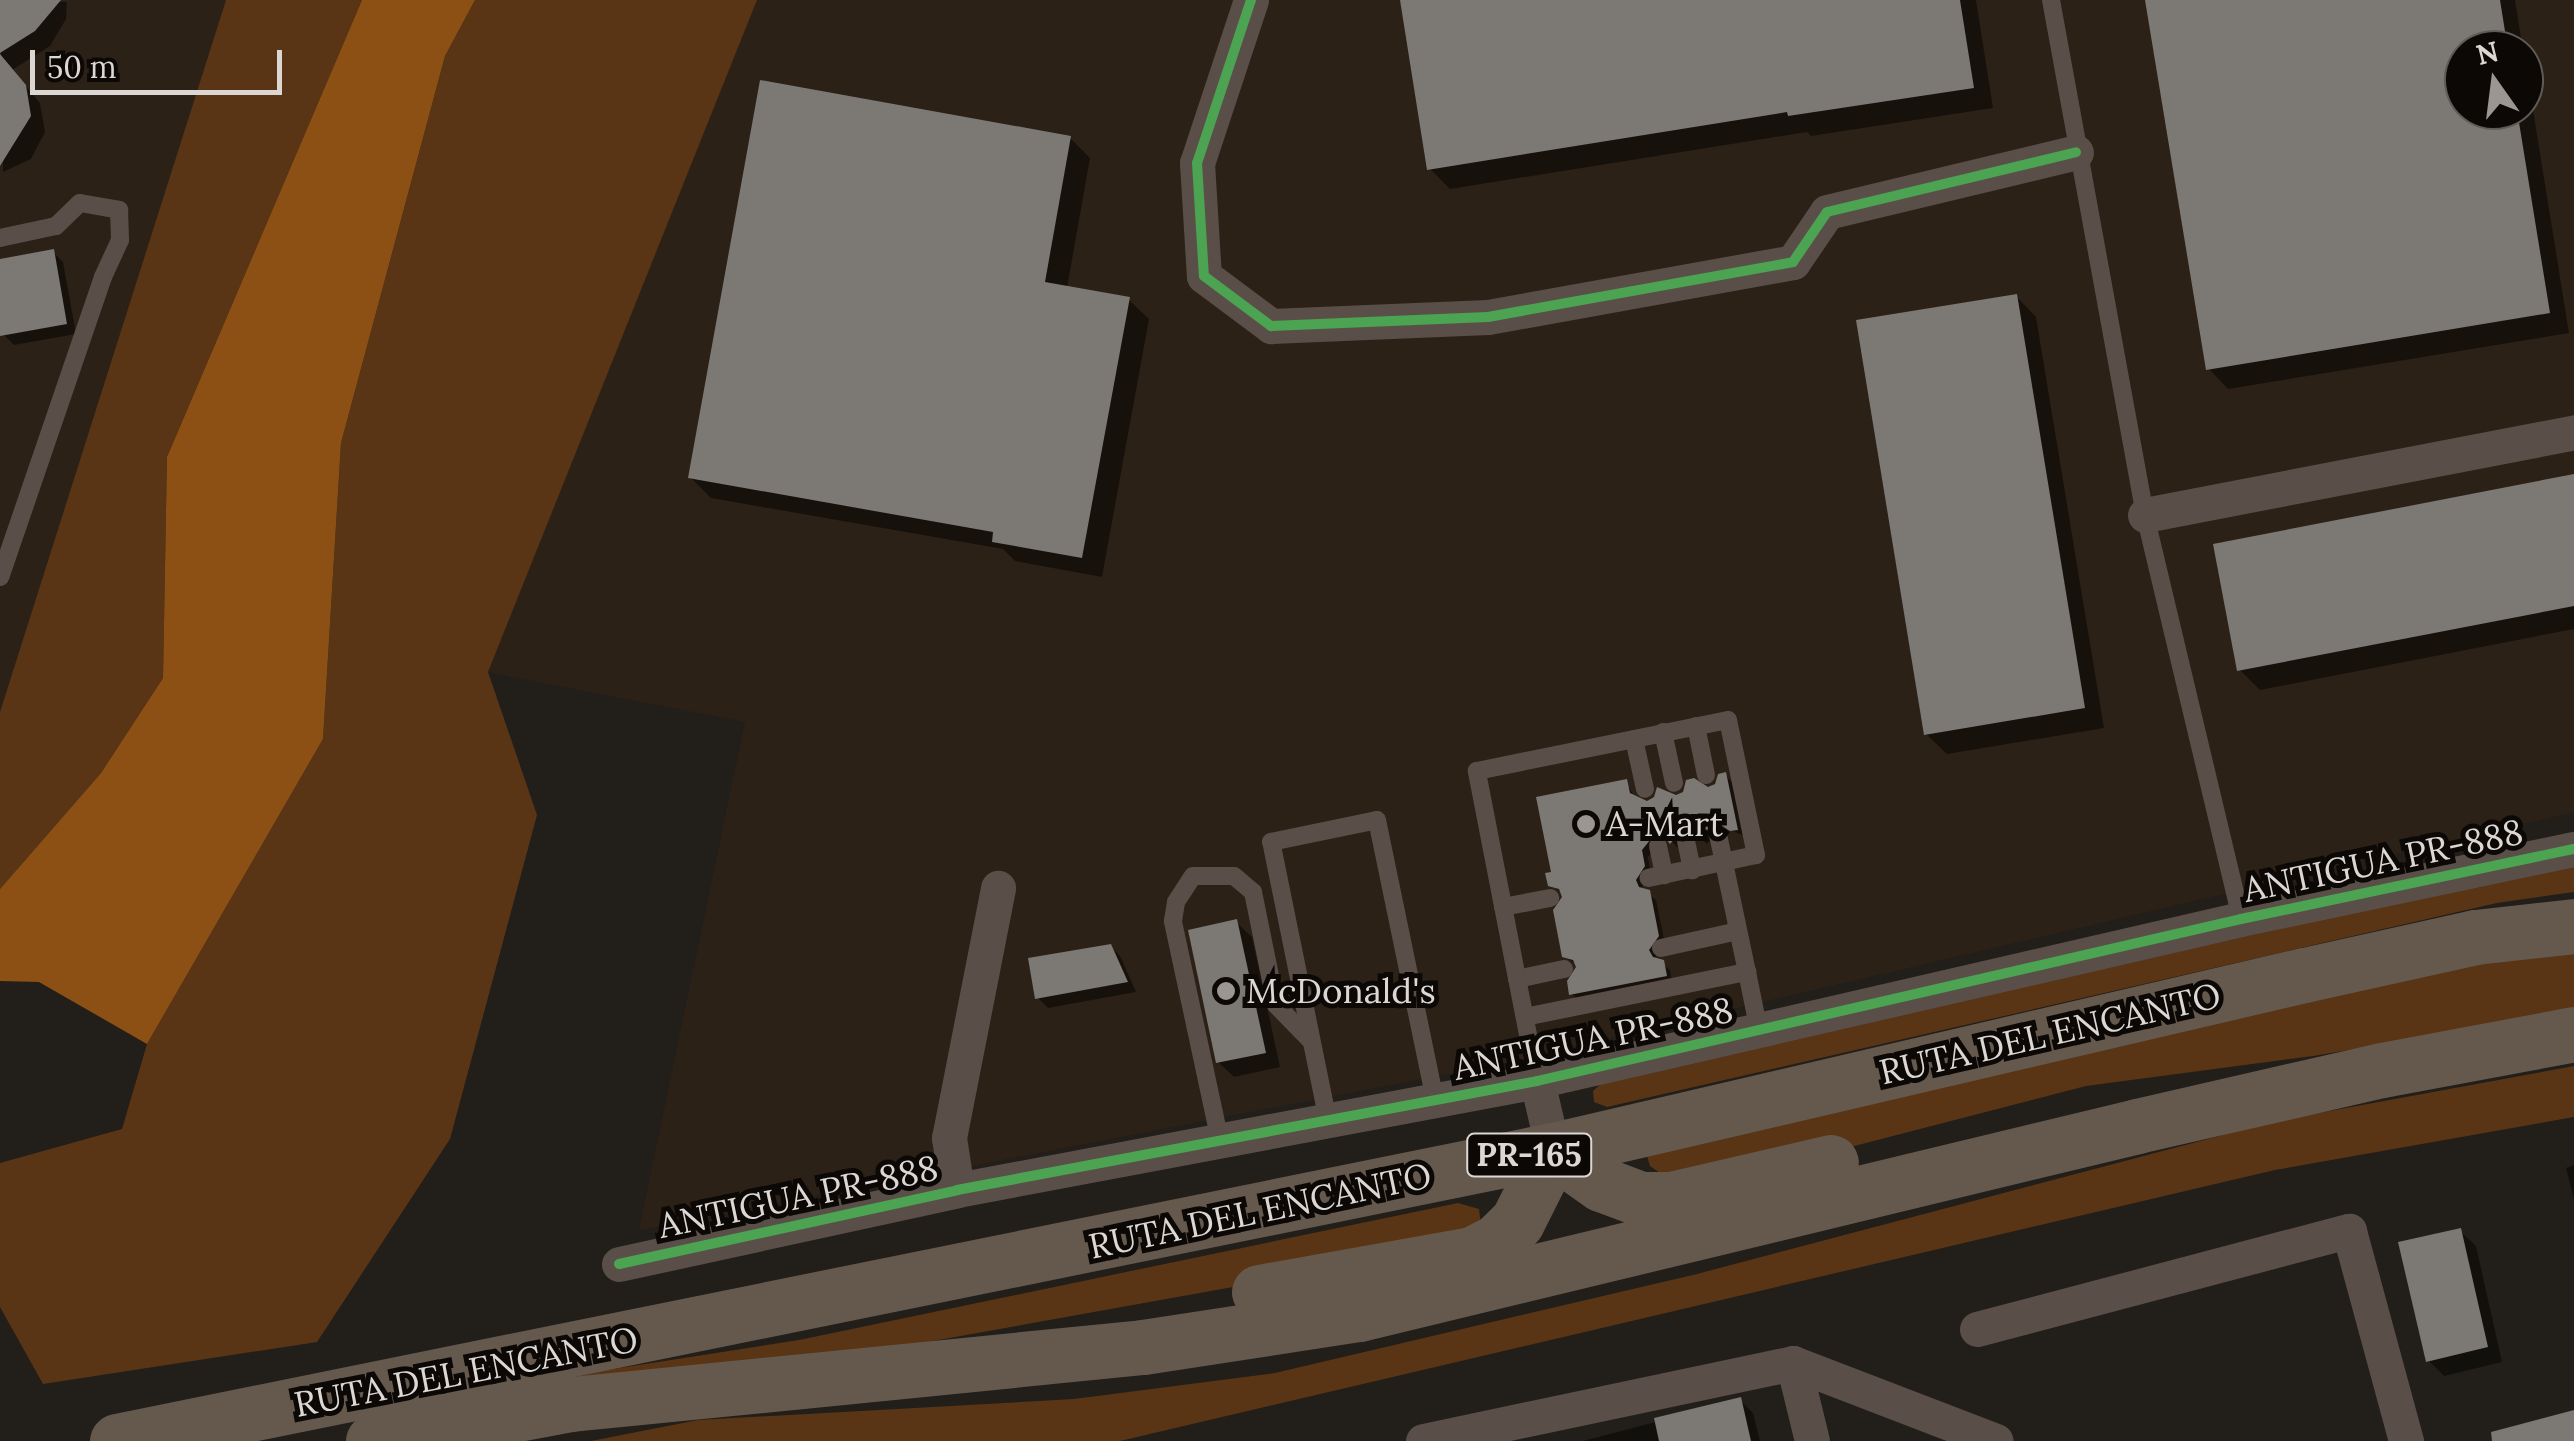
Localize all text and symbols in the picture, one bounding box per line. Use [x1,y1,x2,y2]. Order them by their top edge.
scale bar [35,30,288,92]
north arrow [2444,30,2544,130]
text: N [2472,33,2502,73]
text: 50 m [47,48,117,86]
place label: A-Mart [1606,803,1723,845]
street label: ANTIGUA PR-888 [2239,811,2527,911]
marker: A-Mart [1575,813,1597,835]
place label: McDonald's [1246,970,1436,1012]
street label: RUTA DEL ENCANTO [1875,974,2225,1094]
marker: McDonald's [1215,980,1237,1002]
street label: ANTIGUA PR-888 [1449,989,1737,1089]
road number: PR-165 [1464,1128,1594,1182]
street label: ANTIGUA PR-888 [654,1147,942,1247]
street label: RUTA DEL ENCANTO [1085,1154,1435,1268]
street label: RUTA DEL ENCANTO [291,1318,641,1426]

